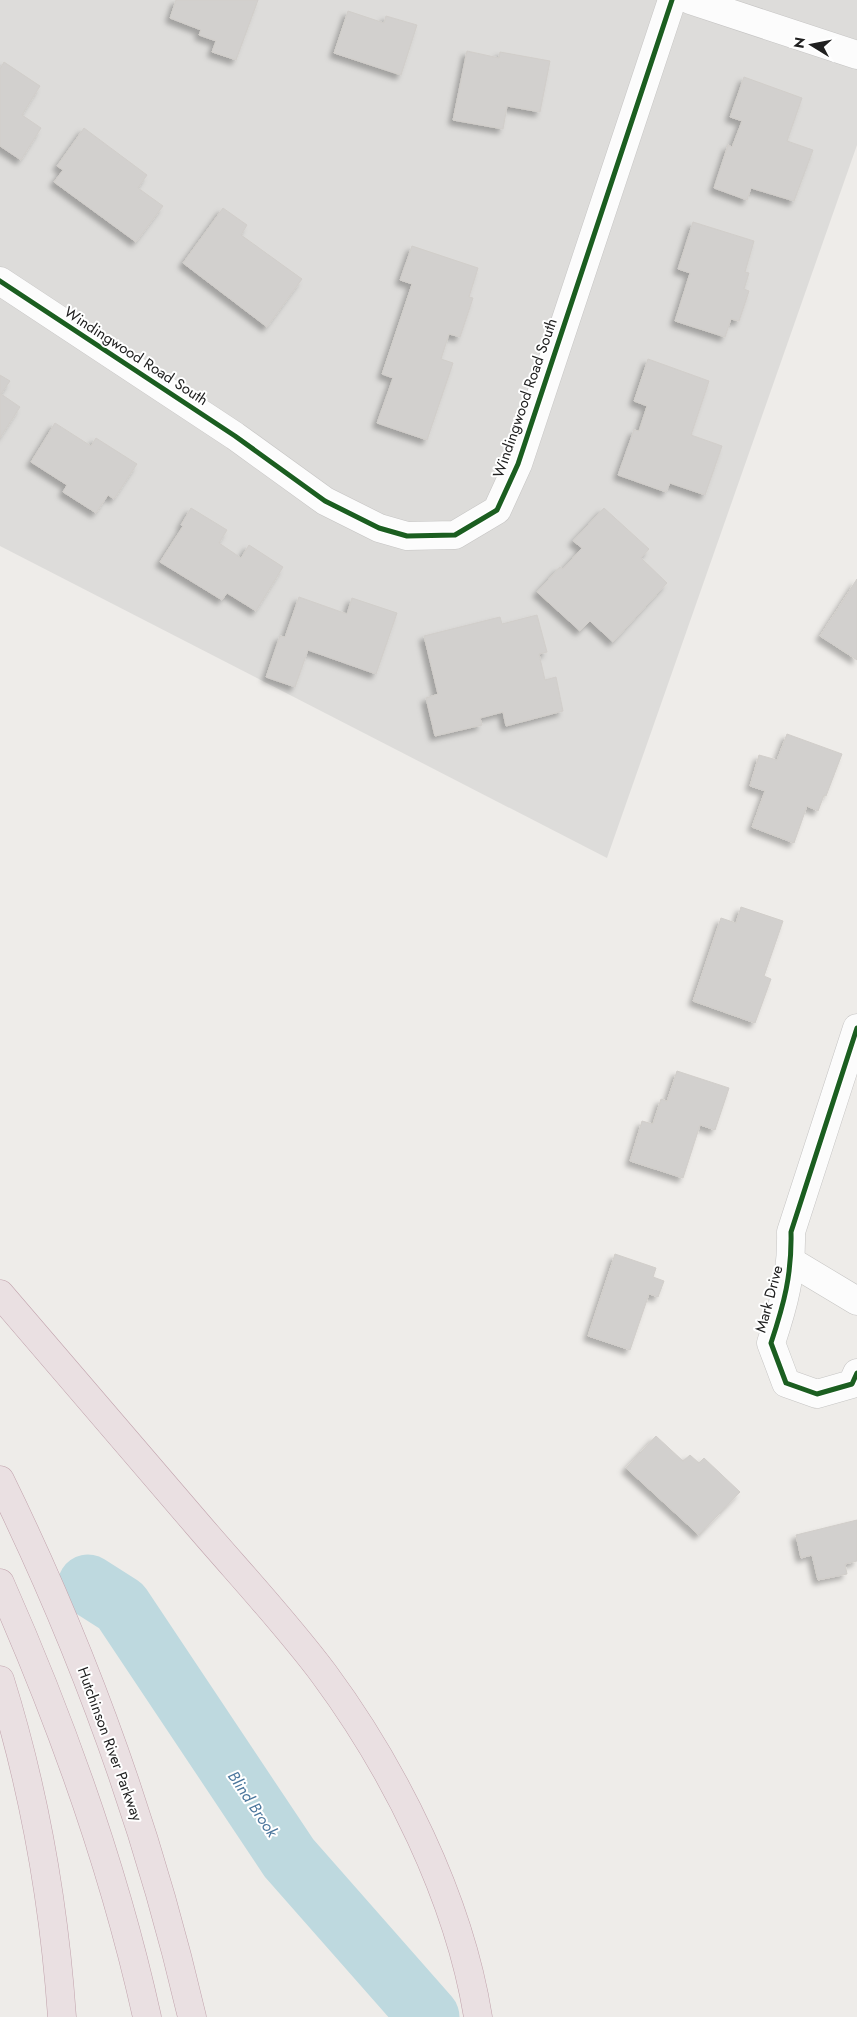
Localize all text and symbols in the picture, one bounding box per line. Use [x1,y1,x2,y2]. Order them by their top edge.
north arrow [787,20,837,70]
text: N [788,36,810,50]
street label: Windingwood Road South [60,301,212,411]
street label: Windingwood Road South [487,315,563,481]
street label: Mark Drive [749,1263,789,1335]
street label: Hutchinson River Parkway [72,1664,148,1825]
water label: Blind Brook [222,1766,284,1843]

